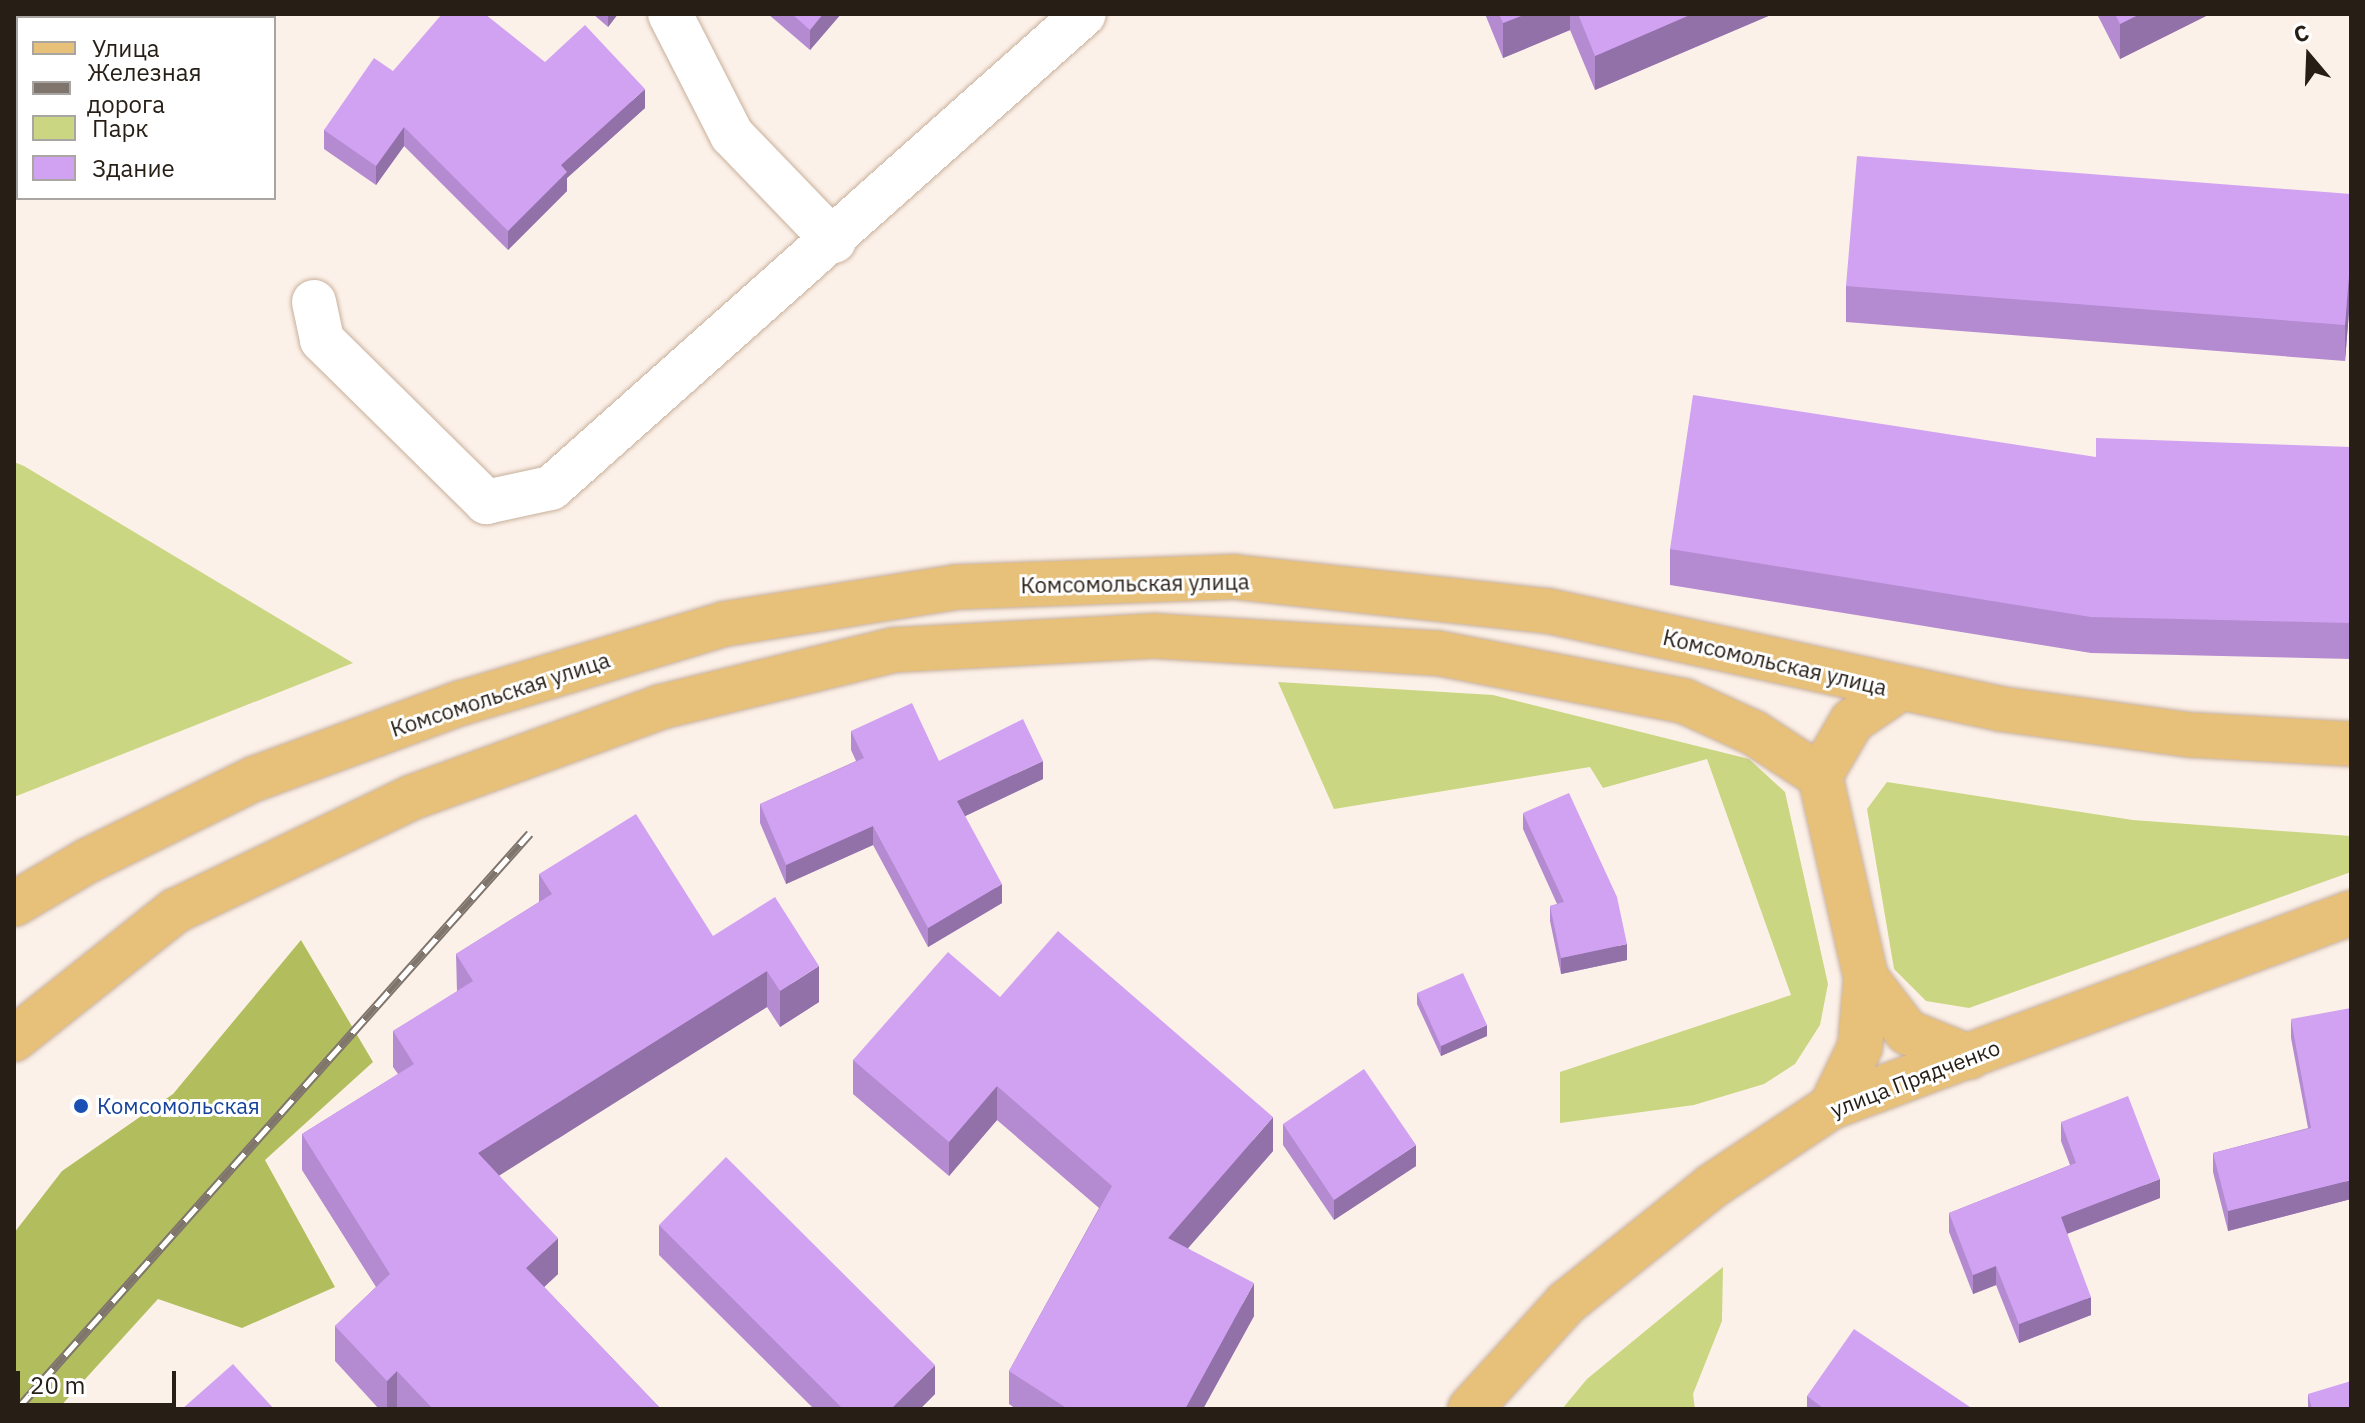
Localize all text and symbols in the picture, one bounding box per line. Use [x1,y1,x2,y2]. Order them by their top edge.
legend [16,16,276,200]
north arrow [2269,16,2349,96]
text: С [2290,17,2313,49]
text: Улица [92,32,160,64]
text: Железная дорога [87,56,202,120]
text: Парк [92,112,149,144]
text: Здание [92,152,175,184]
street label: Комсомольская улица [1020,568,1250,598]
street label: Комсомольская улица [1661,623,1889,701]
street label: Комсомольская улица [387,646,613,742]
street label: улица Прядченко [1826,1034,2004,1122]
place label: Комсомольская [97,1093,260,1119]
marker: Комсомольская [72,1097,90,1115]
scale bar [20,1355,180,1405]
text: 20 m [30,1369,85,1401]

